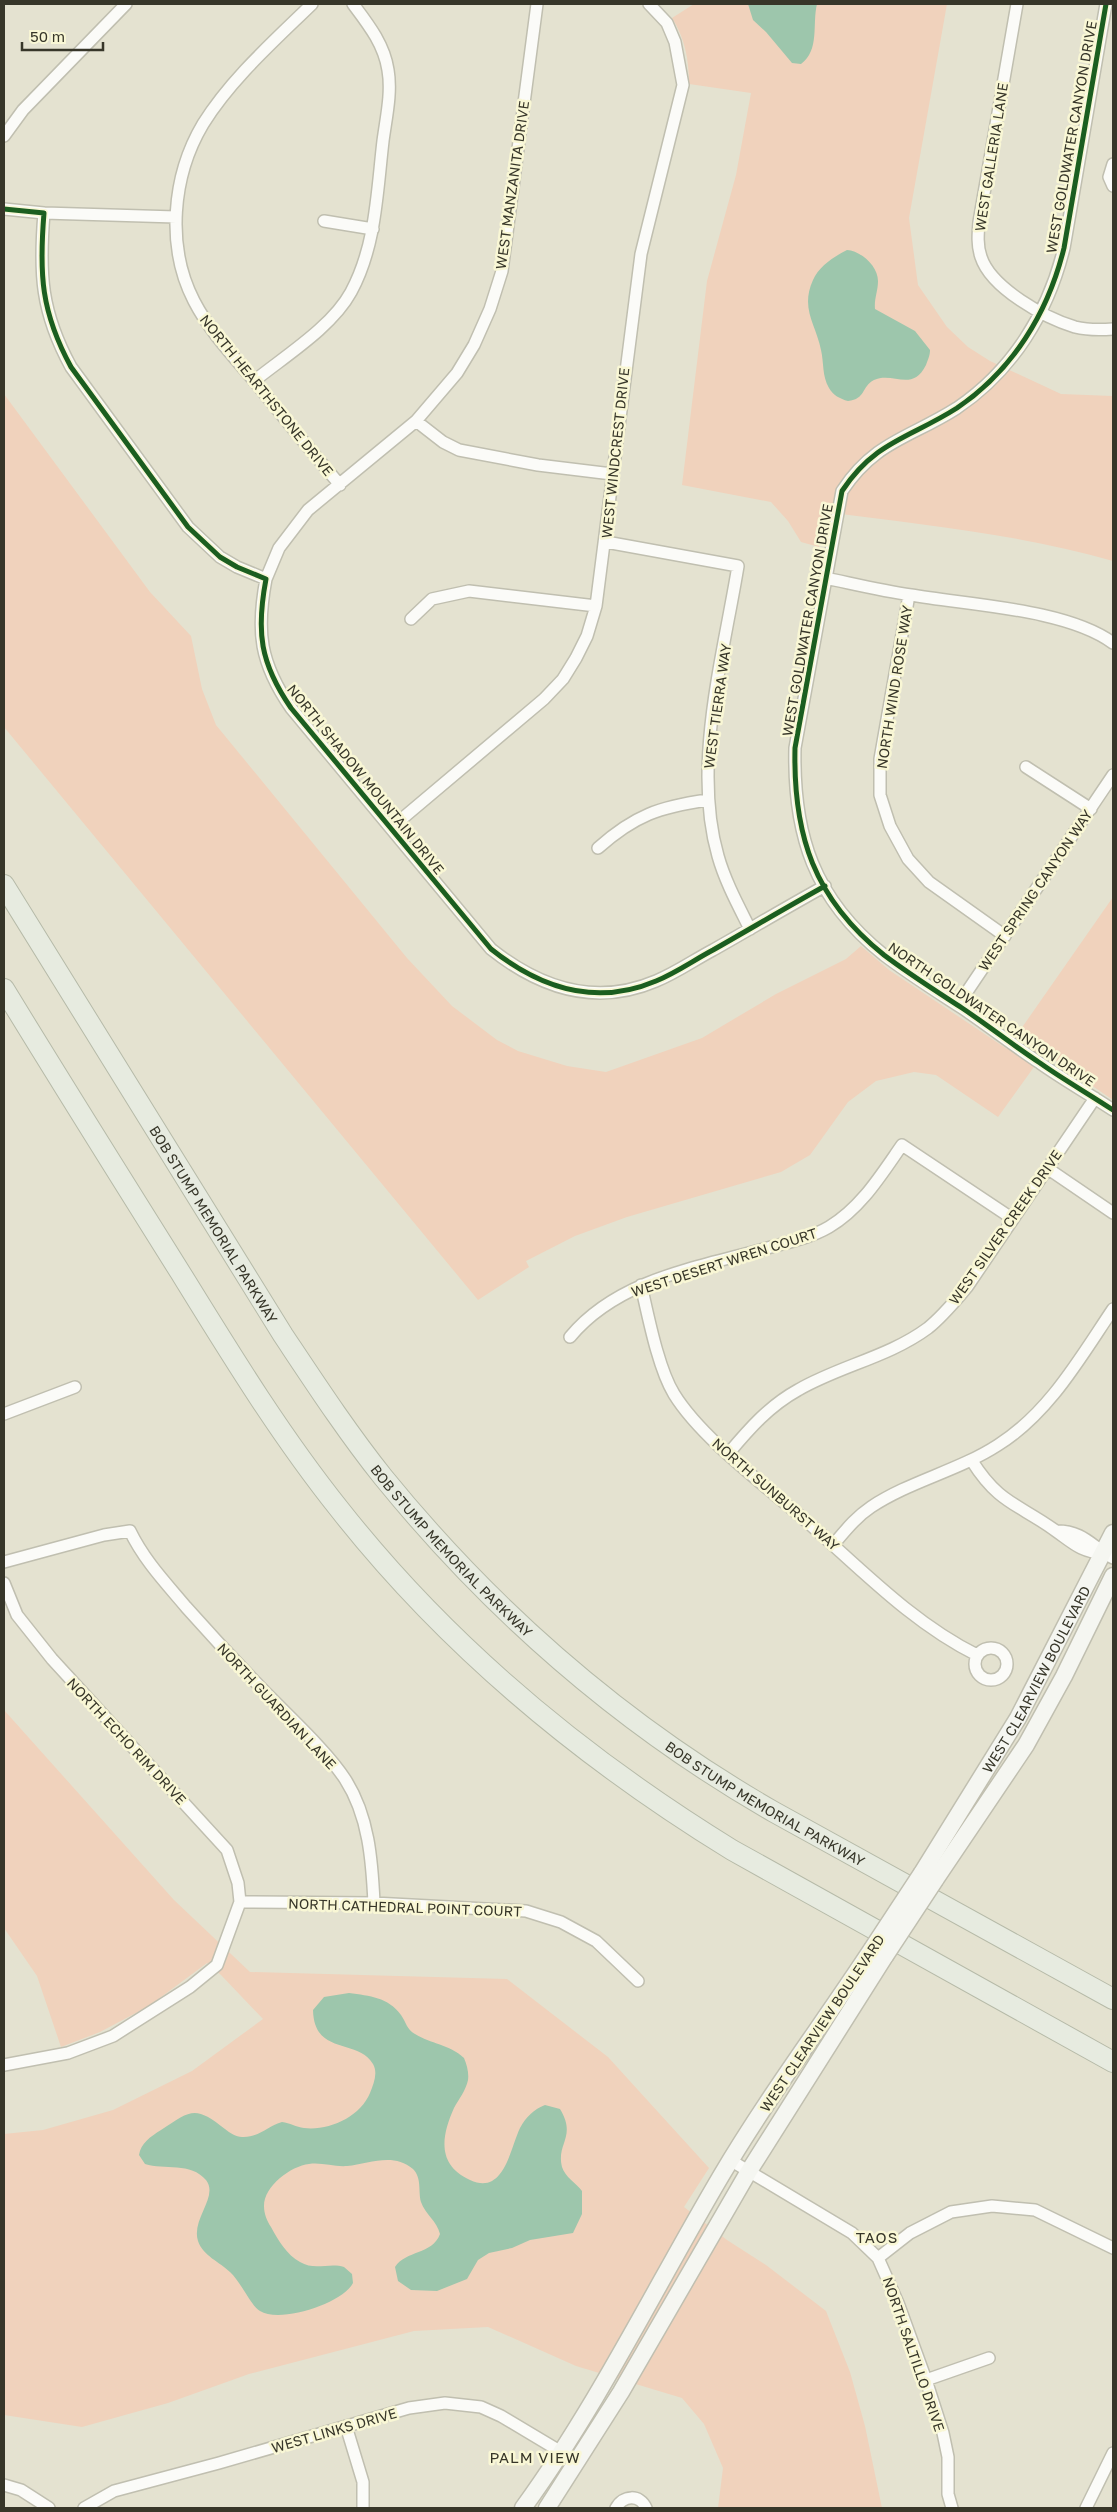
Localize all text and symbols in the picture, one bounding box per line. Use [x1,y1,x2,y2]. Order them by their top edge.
street label: WEST GOLDWATER CANYON DRIVE [1042,19,1100,255]
scale bar [22,20,104,52]
text: 50 m [30,27,65,45]
street label: WEST GALLERIA LANE [971,81,1011,233]
street label: WEST MANZANITA DRIVE [492,100,532,270]
street label: NORTH HEARTHSTONE DRIVE [197,311,337,479]
street label: WEST WINDCREST DRIVE [598,367,632,539]
street label: WEST GOLDWATER CANYON DRIVE [778,502,836,738]
street label: NORTH WIND ROSE WAY [873,604,915,770]
street label: WEST TIERRA WAY [700,642,734,770]
street label: NORTH SHADOW MOUNTAIN DRIVE [284,681,448,877]
street label: WEST SPRING CANYON WAY [975,806,1095,974]
street label: NORTH GOLDWATER CANYON DRIVE [885,938,1099,1090]
street label: BOB STUMP MEMORIAL PARKWAY [147,1122,282,1326]
street label: WEST SILVER CREEK DRIVE [945,1146,1065,1308]
street label: WEST DESERT WREN COURT [629,1224,819,1300]
street label: NORTH SUNBURST WAY [709,1434,843,1554]
street label: BOB STUMP MEMORIAL PARKWAY [368,1461,536,1640]
street label: WEST CLEARVIEW BOULEVARD [978,1583,1093,1776]
street label: NORTH GUARDIAN LANE [214,1639,340,1773]
street label: NORTH ECHO RIM DRIVE [64,1674,190,1808]
street label: BOB STUMP MEMORIAL PARKWAY [662,1737,868,1869]
street label: NORTH CATHEDRAL POINT COURT [288,1894,522,1920]
street label: WEST CLEARVIEW BOULEVARD [756,1931,888,2115]
district label: TAOS [856,2228,898,2246]
street label: NORTH SALTILLO DRIVE [880,2275,948,2433]
street label: WEST LINKS DRIVE [269,2404,399,2456]
district label: PALM VIEW [489,2448,581,2466]

